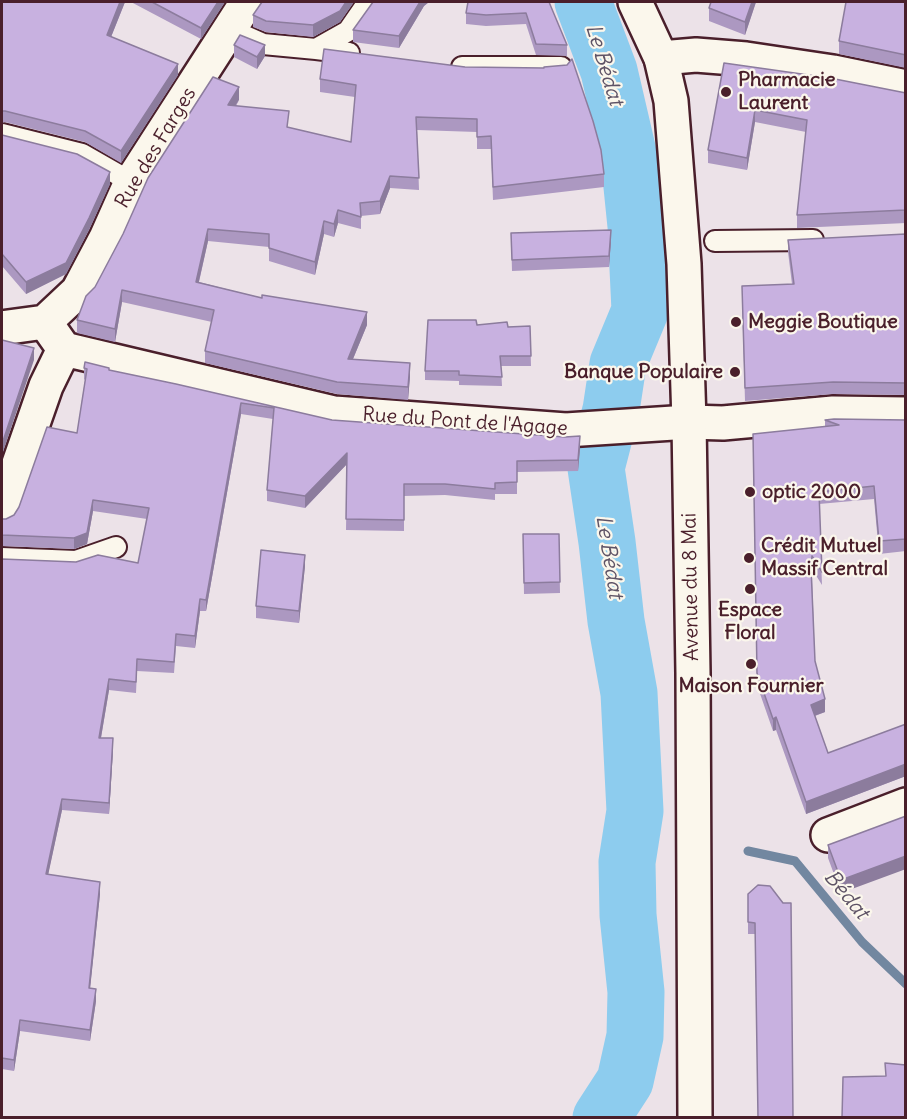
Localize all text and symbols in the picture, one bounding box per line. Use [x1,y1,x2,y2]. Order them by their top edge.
water label: Le Bédat [580,21,628,109]
place label: Pharmacie Laurent [738,68,835,115]
street label: Rue des Farges [110,83,202,213]
marker: Pharmacie Laurent [719,85,733,99]
place label: Meggie Boutique [748,310,898,334]
marker: Meggie Boutique [729,315,743,329]
place label: Banque Populaire [564,360,723,384]
marker: Banque Populaire [728,365,742,379]
street label: Rue du Pont de l'Agage [362,403,568,441]
place label: optic 2000 [762,480,861,504]
marker: optic 2000 [743,485,757,499]
street label: Avenue du 8 Mai [678,513,704,661]
water label: Le Bédat [590,514,628,600]
place label: Crédit Mutuel Massif Central [761,534,888,581]
marker: Crédit Mutuel Massif Central [742,551,756,565]
marker: Espace Floral [743,582,757,596]
place label: Espace Floral [718,598,782,645]
marker: Maison Fournier [744,657,758,671]
place label: Maison Fournier [678,674,824,698]
water label: Bédat [818,865,874,925]

